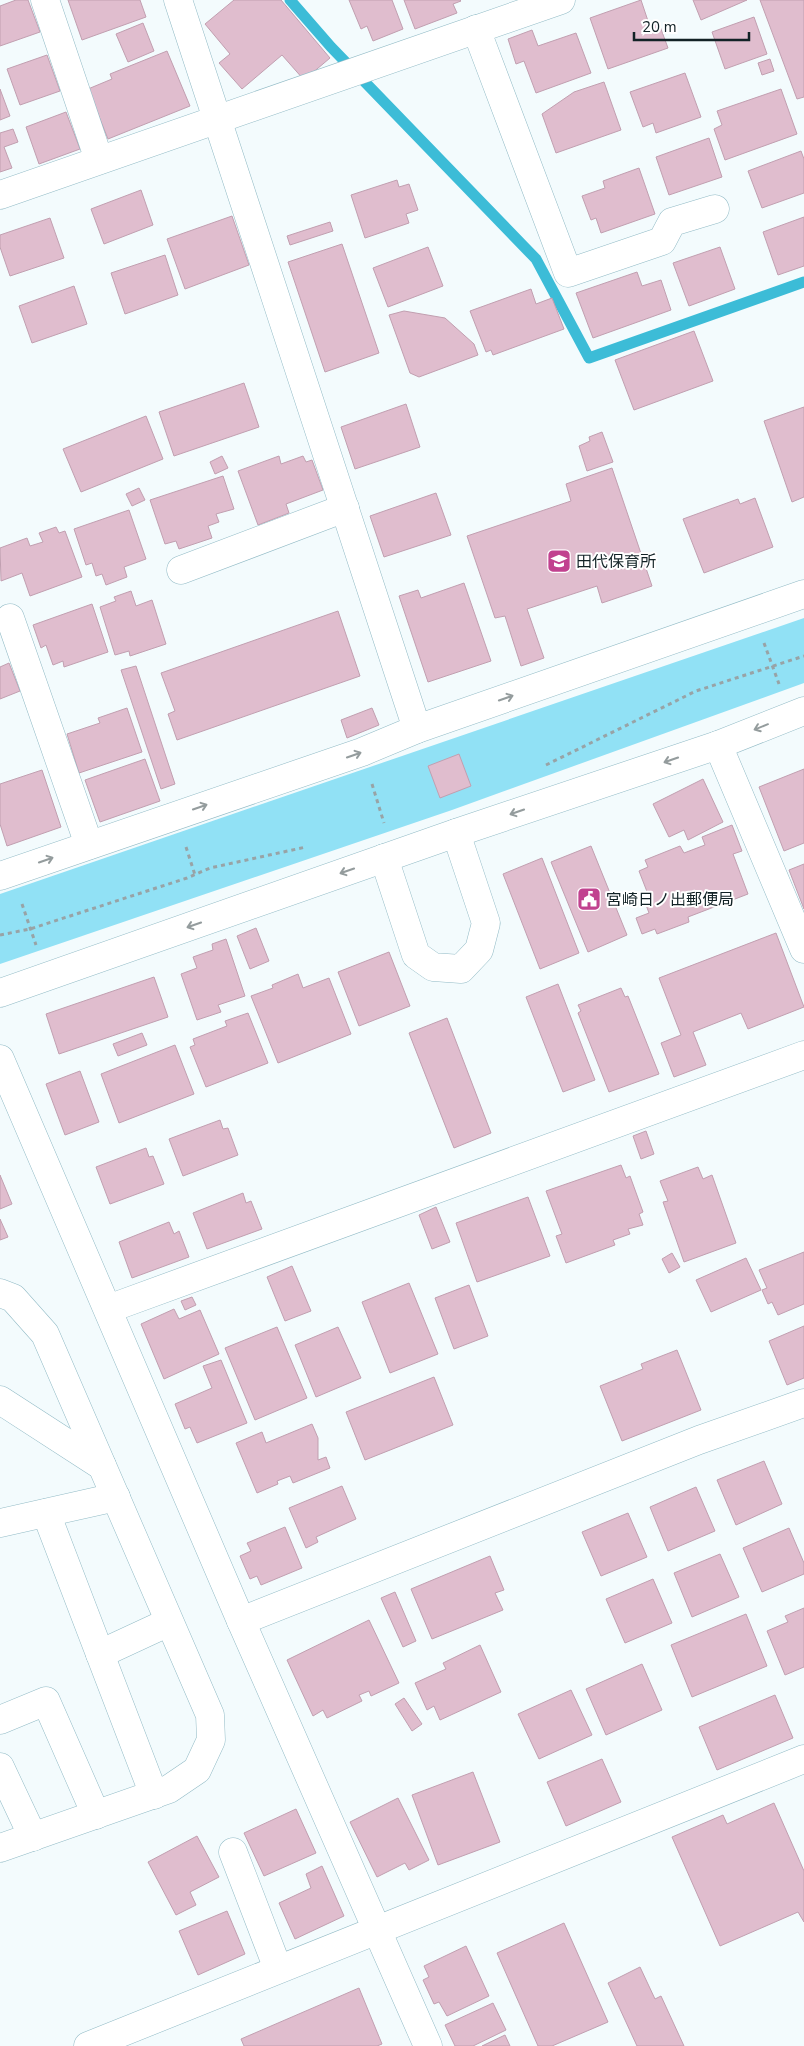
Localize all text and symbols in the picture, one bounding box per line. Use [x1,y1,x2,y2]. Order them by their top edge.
scale bar [634,10,749,42]
text: 20 m [642,17,677,37]
school or university icon: 田代保育所 [546,548,572,574]
place label: 田代保育所 [576,551,656,573]
one-way arrow [497,693,513,702]
one-way arrow [754,723,769,733]
one-way arrow [345,750,361,759]
one-way arrow [664,756,680,766]
one-way arrow [191,802,207,812]
one-way arrow [510,808,526,817]
one-way arrow [38,855,53,864]
one-way arrow [340,867,355,876]
public building icon: 宮崎日ノ出郵便局 [576,886,602,912]
place label: 宮崎日ノ出郵便局 [606,889,734,911]
one-way arrow [187,921,202,930]

